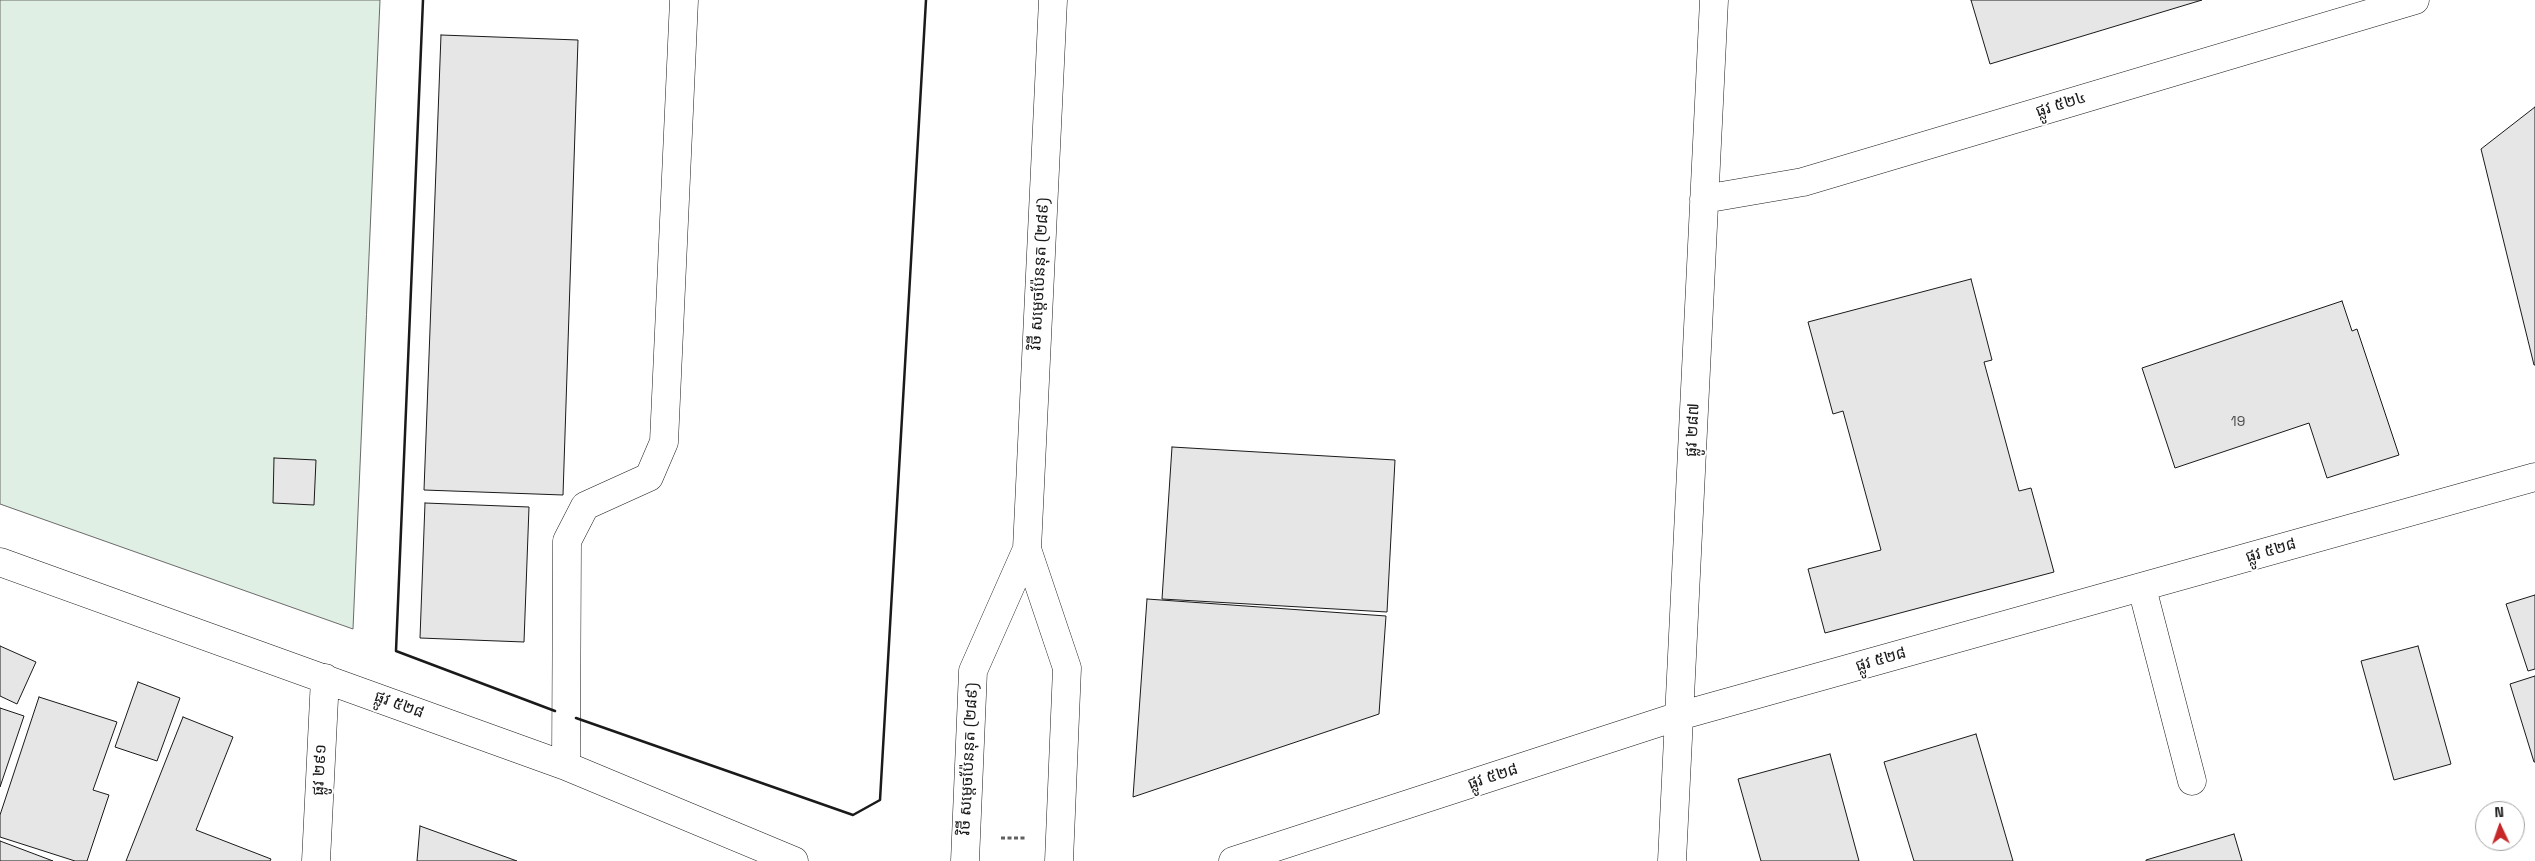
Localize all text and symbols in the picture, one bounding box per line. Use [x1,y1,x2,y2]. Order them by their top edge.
street label: ផ្លូវ ៥២៤ [2033,88,2089,122]
street label: វិថី សម្តេចប៉ែននុត (២៨៩) [1026,197,1054,351]
street label: ផ្លូវ ២៨៧ [1682,402,1704,458]
house number: 19 [2231,414,2245,430]
street label: ផ្លូវ ៥២៨ [2243,535,2299,567]
street label: ផ្លូវ ៥២៨ [1853,644,1909,676]
street label: វិថី សម្តេចប៉ែននុត (២៨៩) [955,682,983,836]
street label: ផ្លូវ ៥២៨ [371,687,427,723]
street label: ផ្លូវ ២៩១ [309,744,331,796]
street label: ផ្លូវ ៥២៨ [1465,760,1521,794]
north arrow [2475,801,2525,851]
text: N [2494,803,2504,821]

